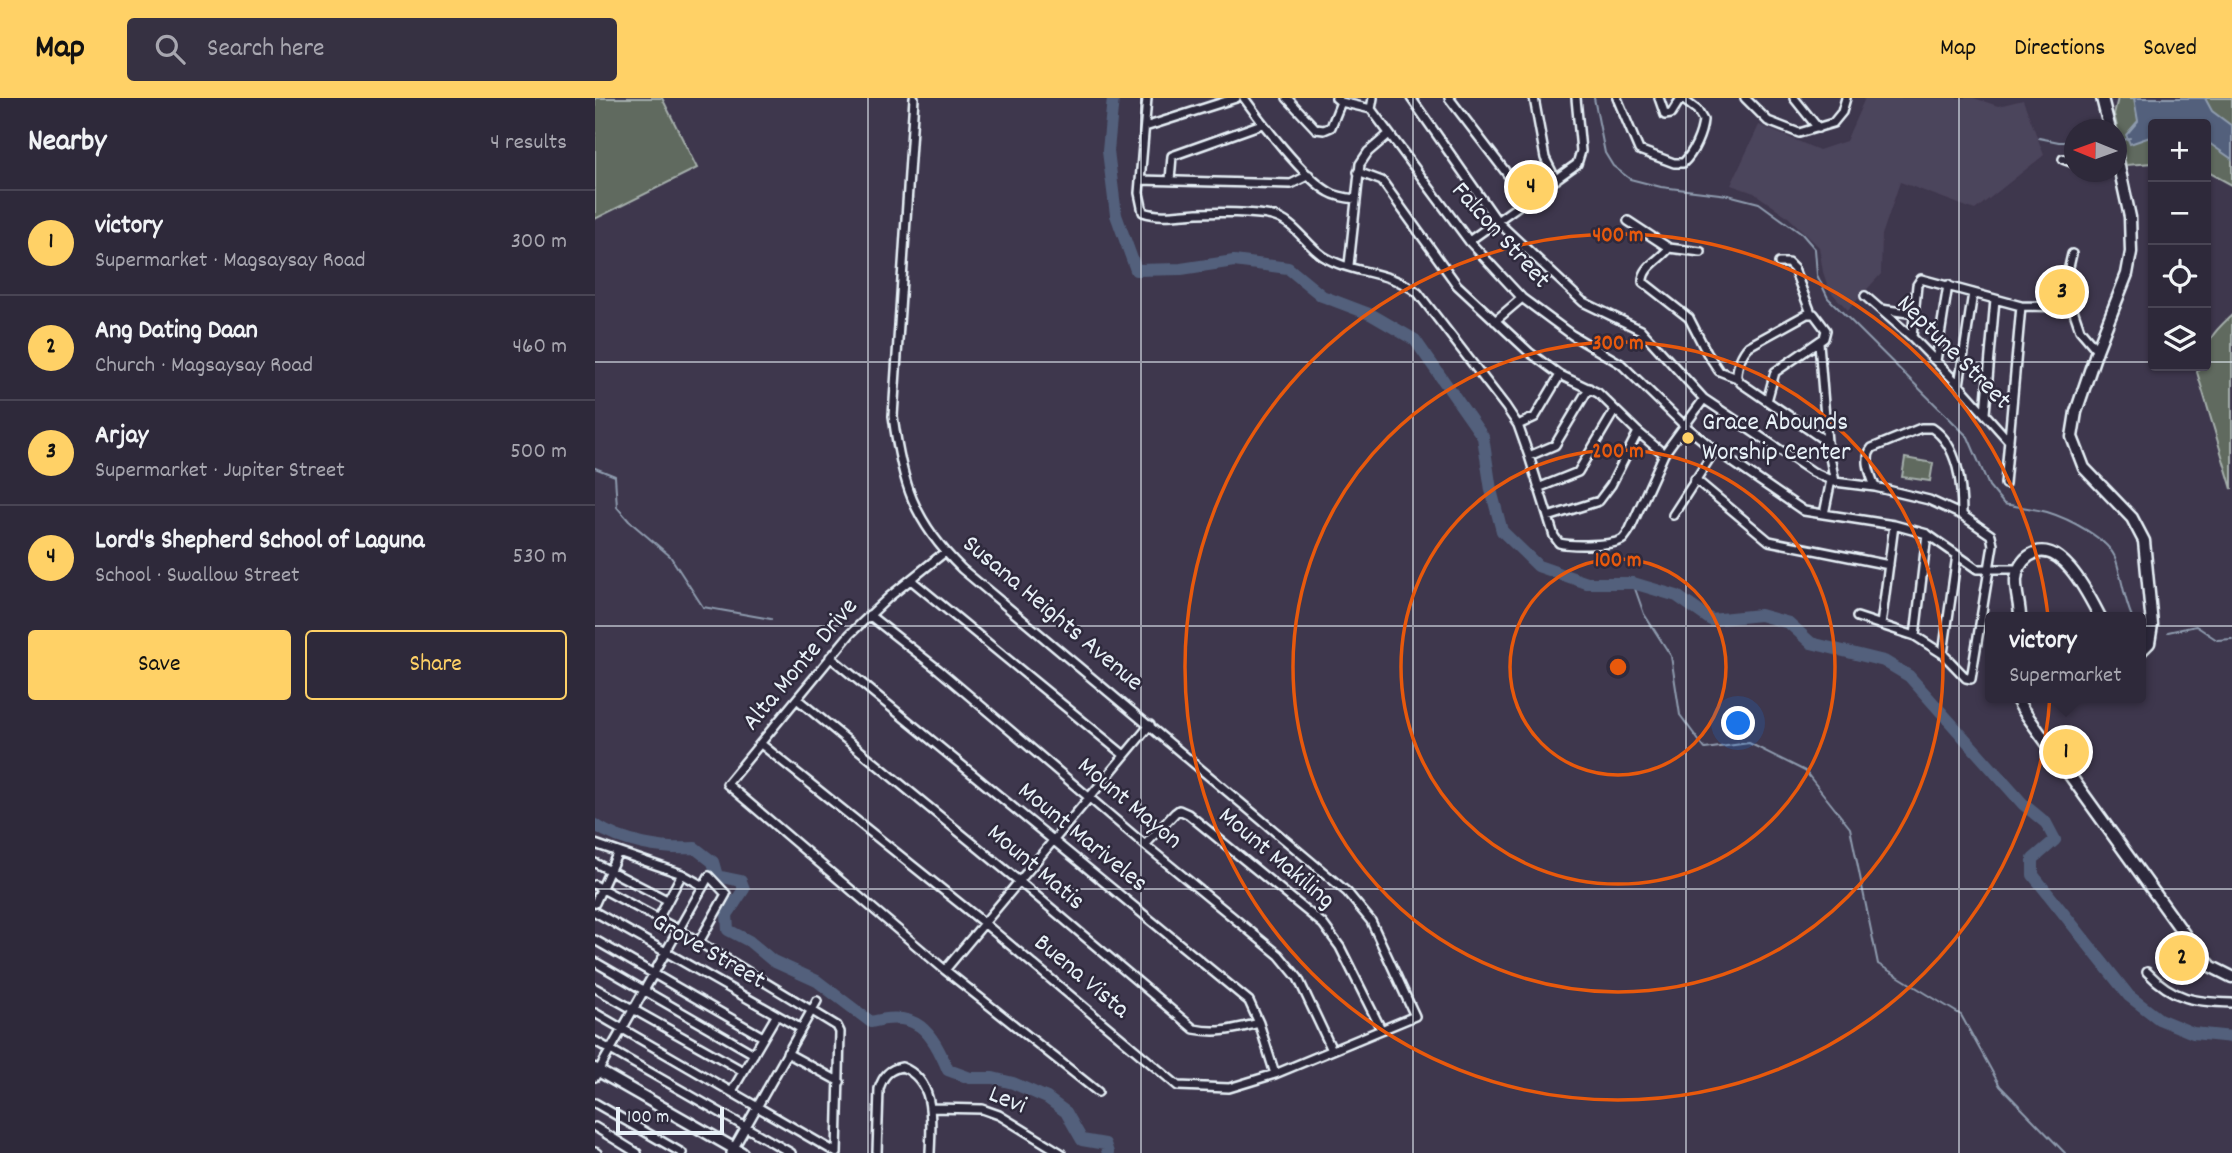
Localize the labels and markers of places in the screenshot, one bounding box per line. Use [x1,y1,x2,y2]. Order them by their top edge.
pin: 4 [1508,161,1554,213]
pin: 3 [2039,266,2085,318]
place label: Grace Abounds Worship Center [1702,405,1851,472]
marker: Grace Abounds Worship Center [1680,430,1696,446]
centre of rings [1606,655,1630,679]
pin: 1 [2043,726,2089,778]
pin: 2 [2159,932,2205,984]

